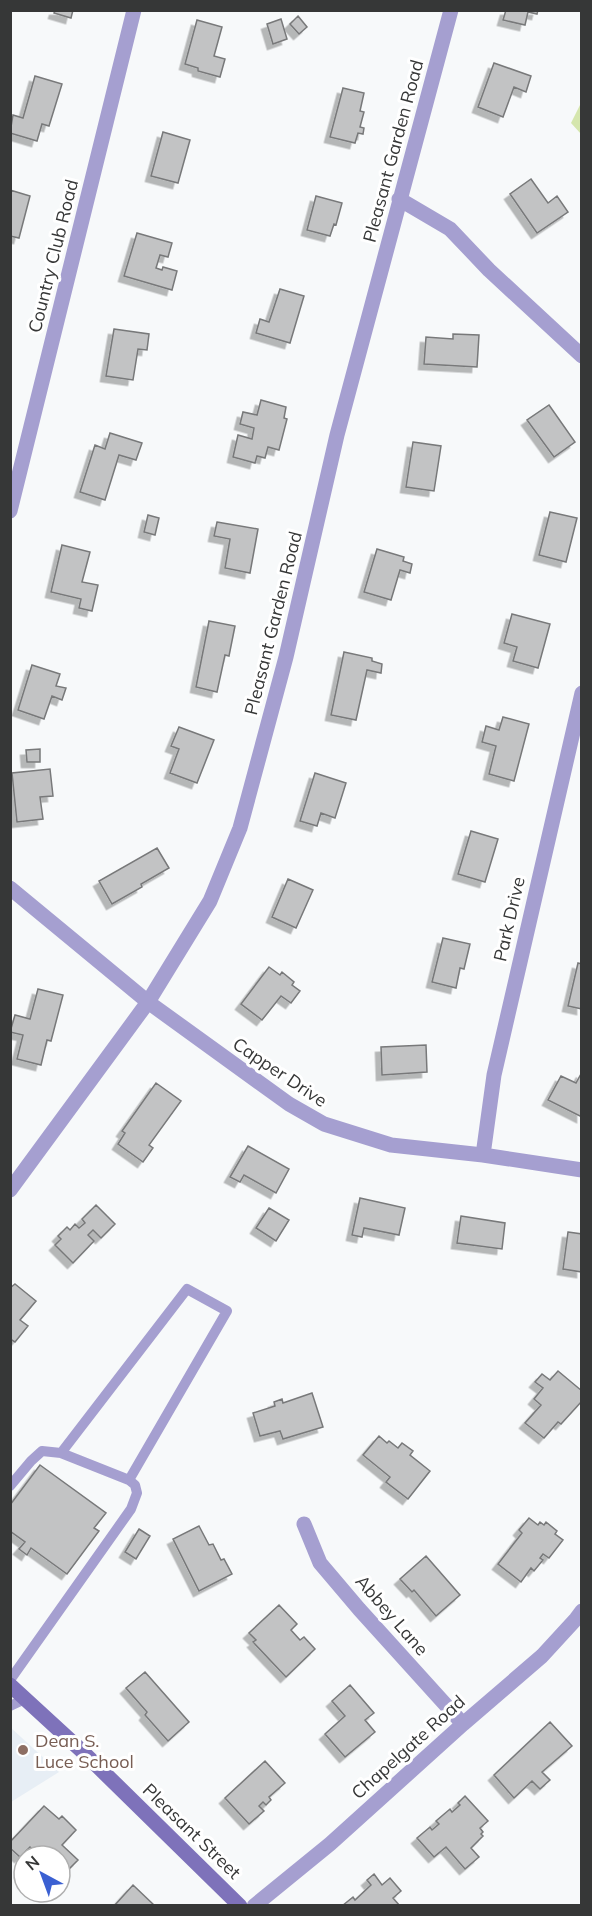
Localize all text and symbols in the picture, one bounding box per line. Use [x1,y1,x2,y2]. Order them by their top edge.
street label: Pleasant Garden Road [358,57,428,245]
street label: Country Club Road [23,177,83,335]
street label: Pleasant Garden Road [239,529,307,717]
street label: Park Drive [488,874,530,964]
street label: Capper Drive [228,1032,332,1112]
street label: Abbey Lane [351,1570,433,1660]
street label: Chapelgate Road [346,1690,470,1804]
place label: Dean S. Luce School [35,1729,134,1773]
marker: Dean S. Luce School [16,1743,30,1757]
street label: Pleasant Street [138,1778,246,1884]
north arrow [12,1844,72,1904]
text: N [21,1851,43,1874]

